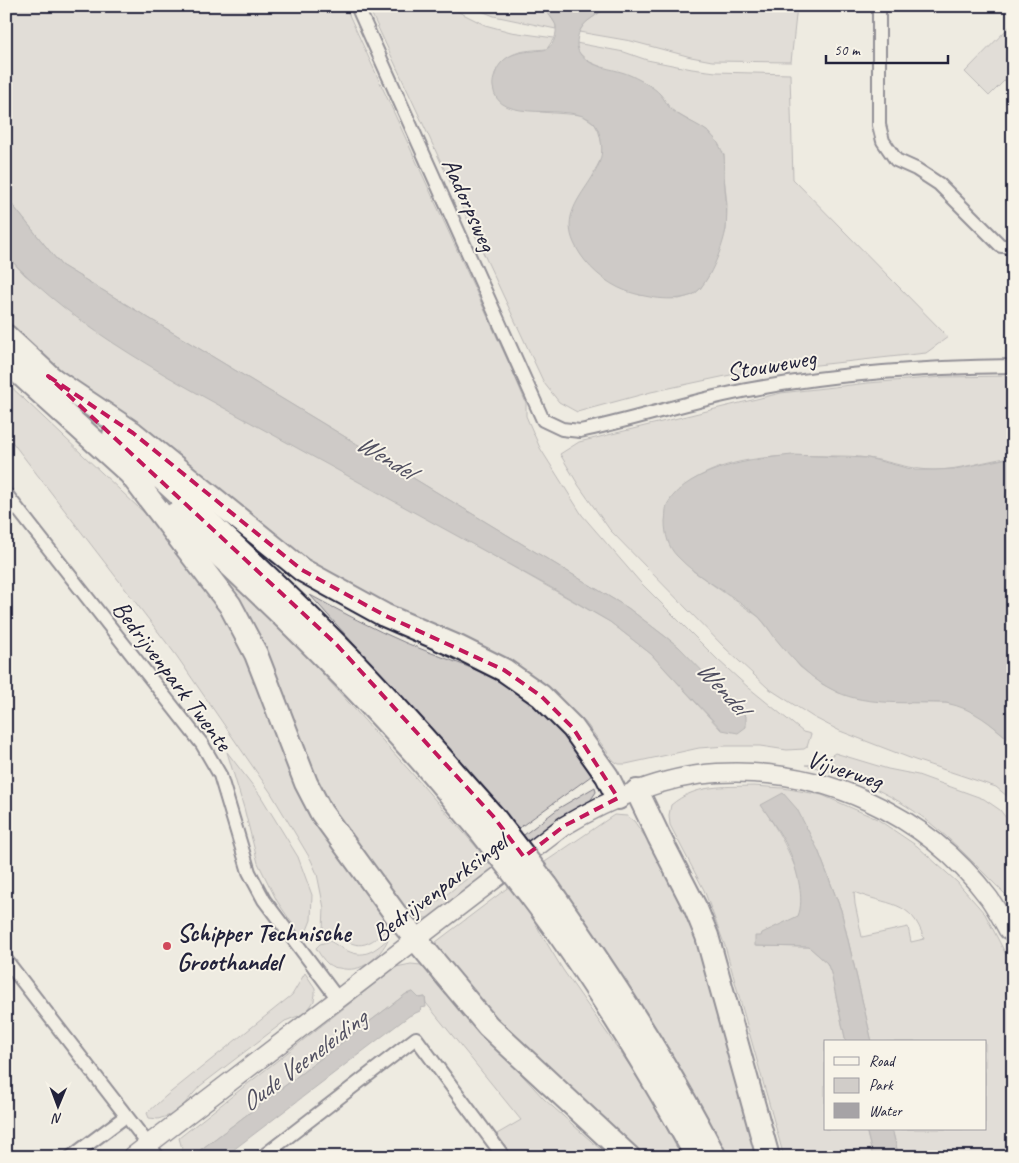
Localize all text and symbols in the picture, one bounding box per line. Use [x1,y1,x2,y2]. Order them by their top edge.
scale bar [826,32,949,64]
text: 50 m [834,41,861,60]
street label: Aadorpsweg [434,153,505,258]
street label: Stouweweg [724,341,819,389]
water label: Wendel [351,426,428,491]
street label: Bedrijvenpark Twente [105,594,240,759]
water label: Wendel [689,653,762,728]
street label: Vijverweg [803,743,888,798]
street label: Bedrijvenparksingel [365,824,518,949]
place label: Schipper Technische Groothandel [177,917,352,978]
marker: Schipper Technische Groothandel [161,940,173,952]
water label: Oude Veeneleiding [233,1000,376,1119]
legend [824,1040,986,1130]
text: Road [869,1052,896,1071]
text: Park [869,1076,894,1095]
north arrow [32,1080,82,1130]
text: Water [869,1102,903,1121]
text: N [51,1110,62,1127]

